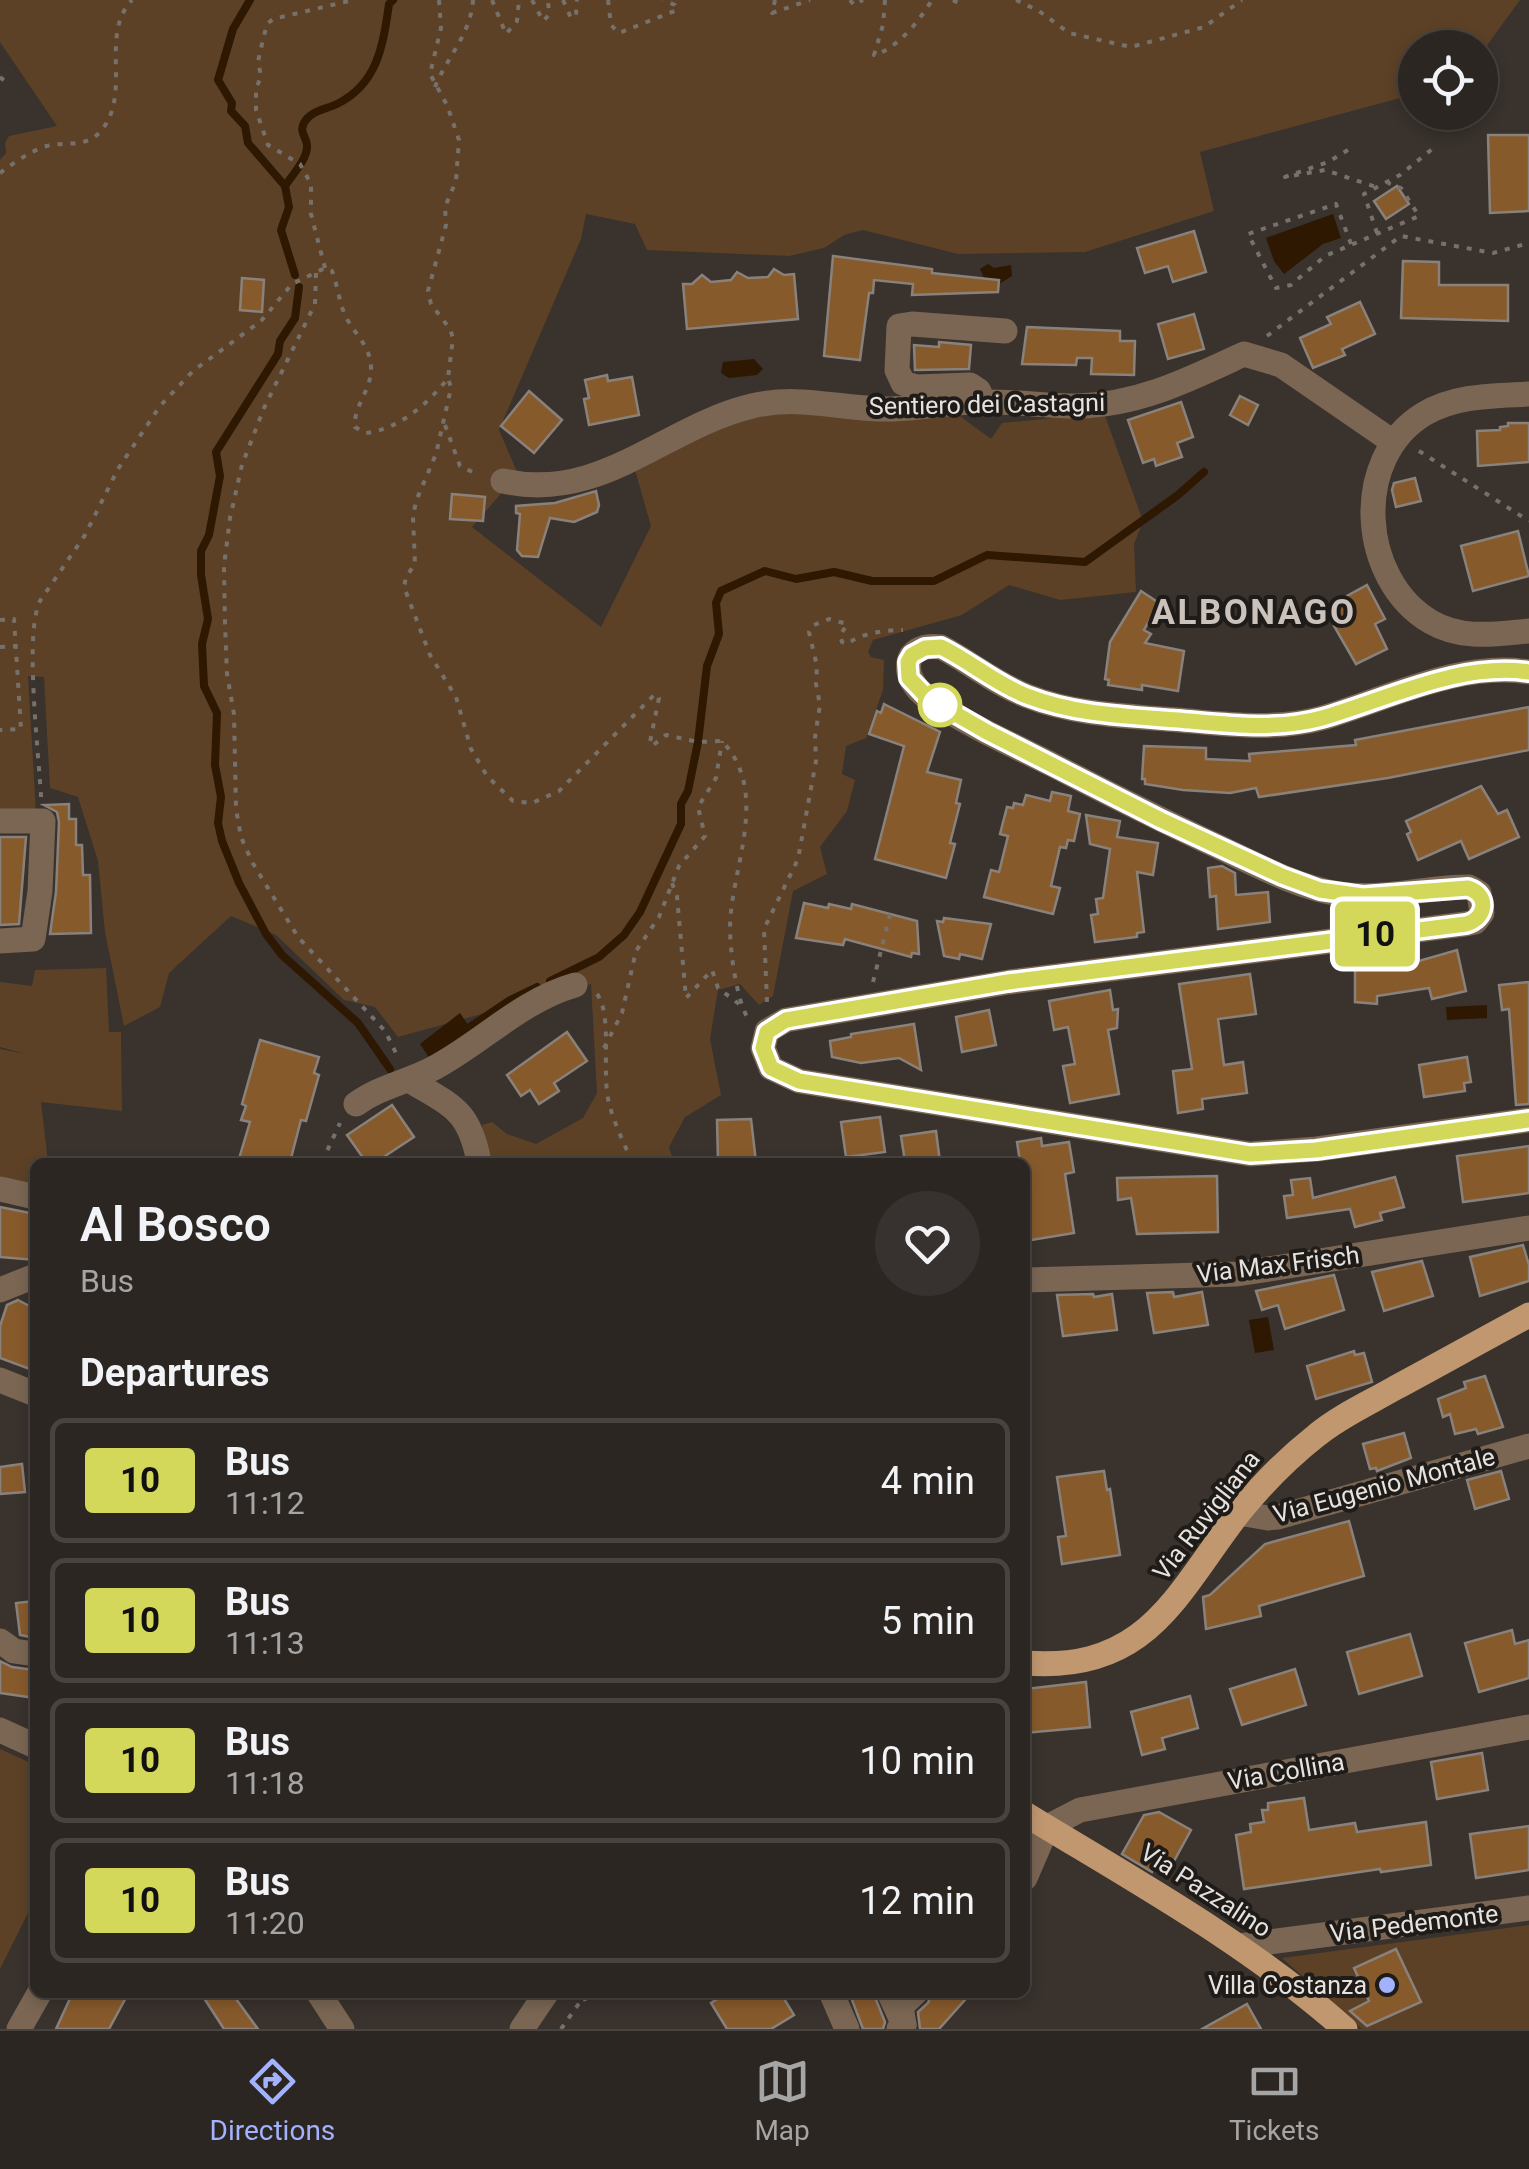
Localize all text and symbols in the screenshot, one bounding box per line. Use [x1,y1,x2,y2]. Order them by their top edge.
map controls [1398,30,1498,130]
button: locate [1398,30,1498,130]
street label: Sentiero dei Castagni [869,388,1105,421]
district label: ALBONAGO [1151,592,1357,633]
unlabelled marker [919,684,961,726]
line badge: 10 [1330,902,1420,966]
text: 10 [1355,914,1395,955]
button: heart [875,1191,980,1296]
text: Al Bosco [80,1196,271,1253]
street label: Via Max Frisch [1195,1240,1361,1289]
text: Bus [80,1262,134,1300]
text: Departures [80,1351,270,1395]
text: Bus [225,1440,290,1484]
street label: Via Eugenio Montale [1270,1442,1498,1529]
street label: Via Ruvigliana [1147,1445,1266,1586]
text: 4 min [881,1459,975,1503]
text: 10 [120,1460,160,1501]
text: 11:12 [225,1484,305,1522]
text: Bus [225,1580,290,1624]
text: 5 min [881,1599,975,1643]
text: 10 [120,1600,160,1641]
text: 11:13 [225,1624,305,1662]
text: Bus [225,1720,290,1764]
text: 10 min [859,1739,975,1783]
text: 10 [120,1740,160,1781]
street label: Via Collina [1225,1747,1347,1796]
text: 11:18 [225,1764,305,1802]
street label: Via Pazzalino [1135,1838,1276,1943]
text: Bus [225,1860,290,1904]
text: 12 min [859,1879,975,1923]
text: 10 [120,1880,160,1921]
street label: Via Pedemonte [1328,1899,1500,1948]
text: 11:20 [225,1904,305,1942]
place label: Villa Costanza [1208,1971,1367,2000]
marker: Villa Costanza [1376,1974,1398,1996]
tab: Directions [210,2054,335,2147]
tab: Map [754,2054,810,2147]
tab: Tickets [1229,2054,1319,2147]

